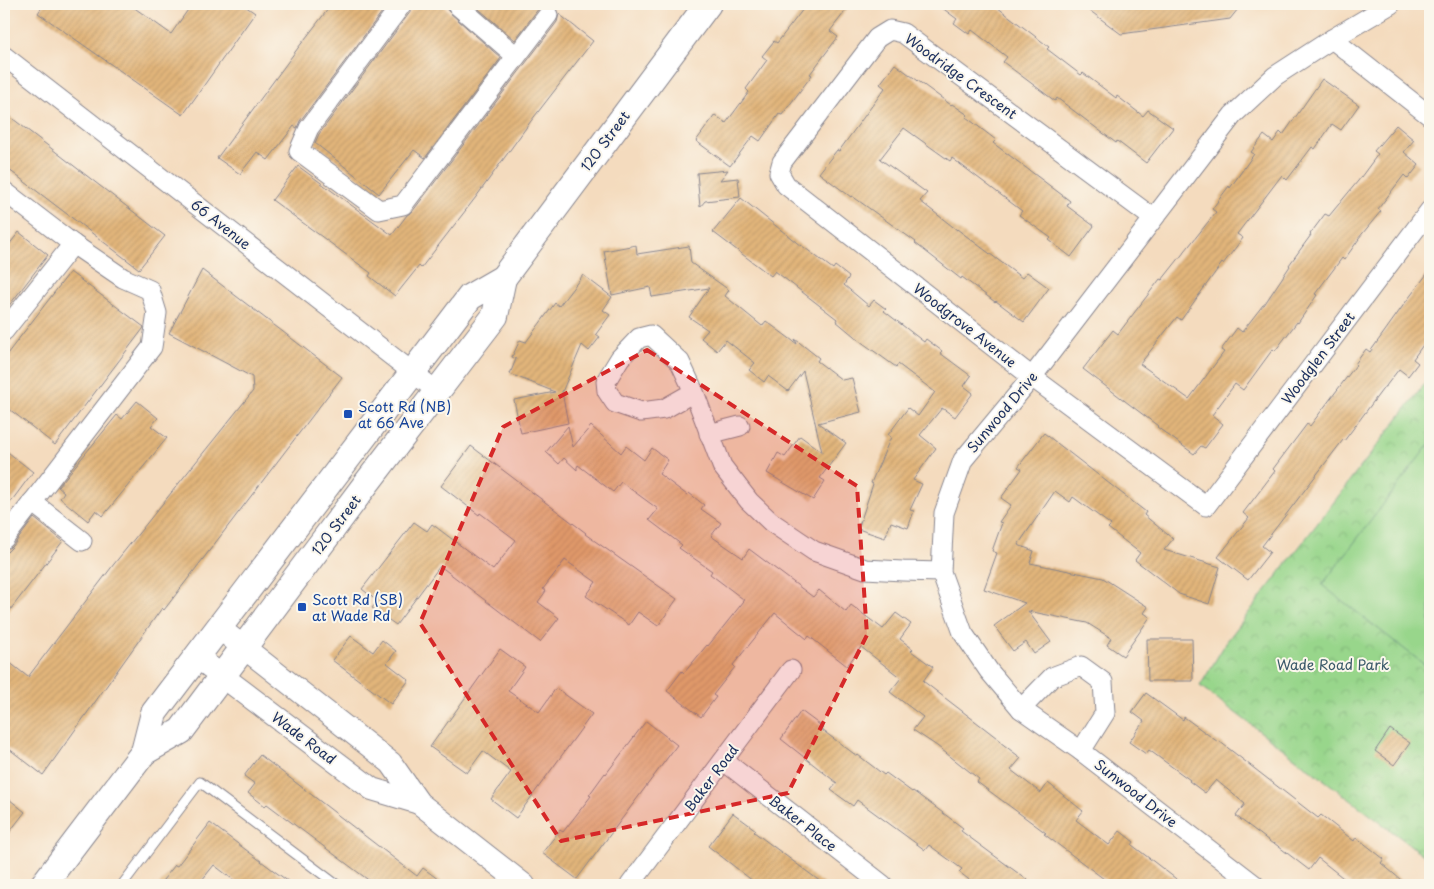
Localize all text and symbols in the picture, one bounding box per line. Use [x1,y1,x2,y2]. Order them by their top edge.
street label: Woodridge Crescent [901,28,1022,124]
street label: 120 Street [575,106,635,176]
street label: 66 Avenue [187,194,256,254]
street label: Woodgrove Avenue [909,278,1021,372]
street label: Woodglen Street [1276,307,1360,409]
street label: Sunwood Drive [962,367,1042,457]
place label: Scott Rd (NB) at 66 Ave [358,396,451,433]
marker: Scott Rd (NB) at 66 Ave [342,408,354,420]
street label: 120 Street [306,490,366,560]
place label: Scott Rd (SB) at Wade Rd [312,589,403,626]
marker: Scott Rd (SB) at Wade Rd [296,601,308,613]
park label: Wade Road Park [1277,654,1390,675]
street label: Wade Road [267,707,341,769]
street label: Baker Road [679,740,743,816]
street label: Sunwood Drive [1090,754,1182,832]
street label: Baker Place [765,790,841,856]

